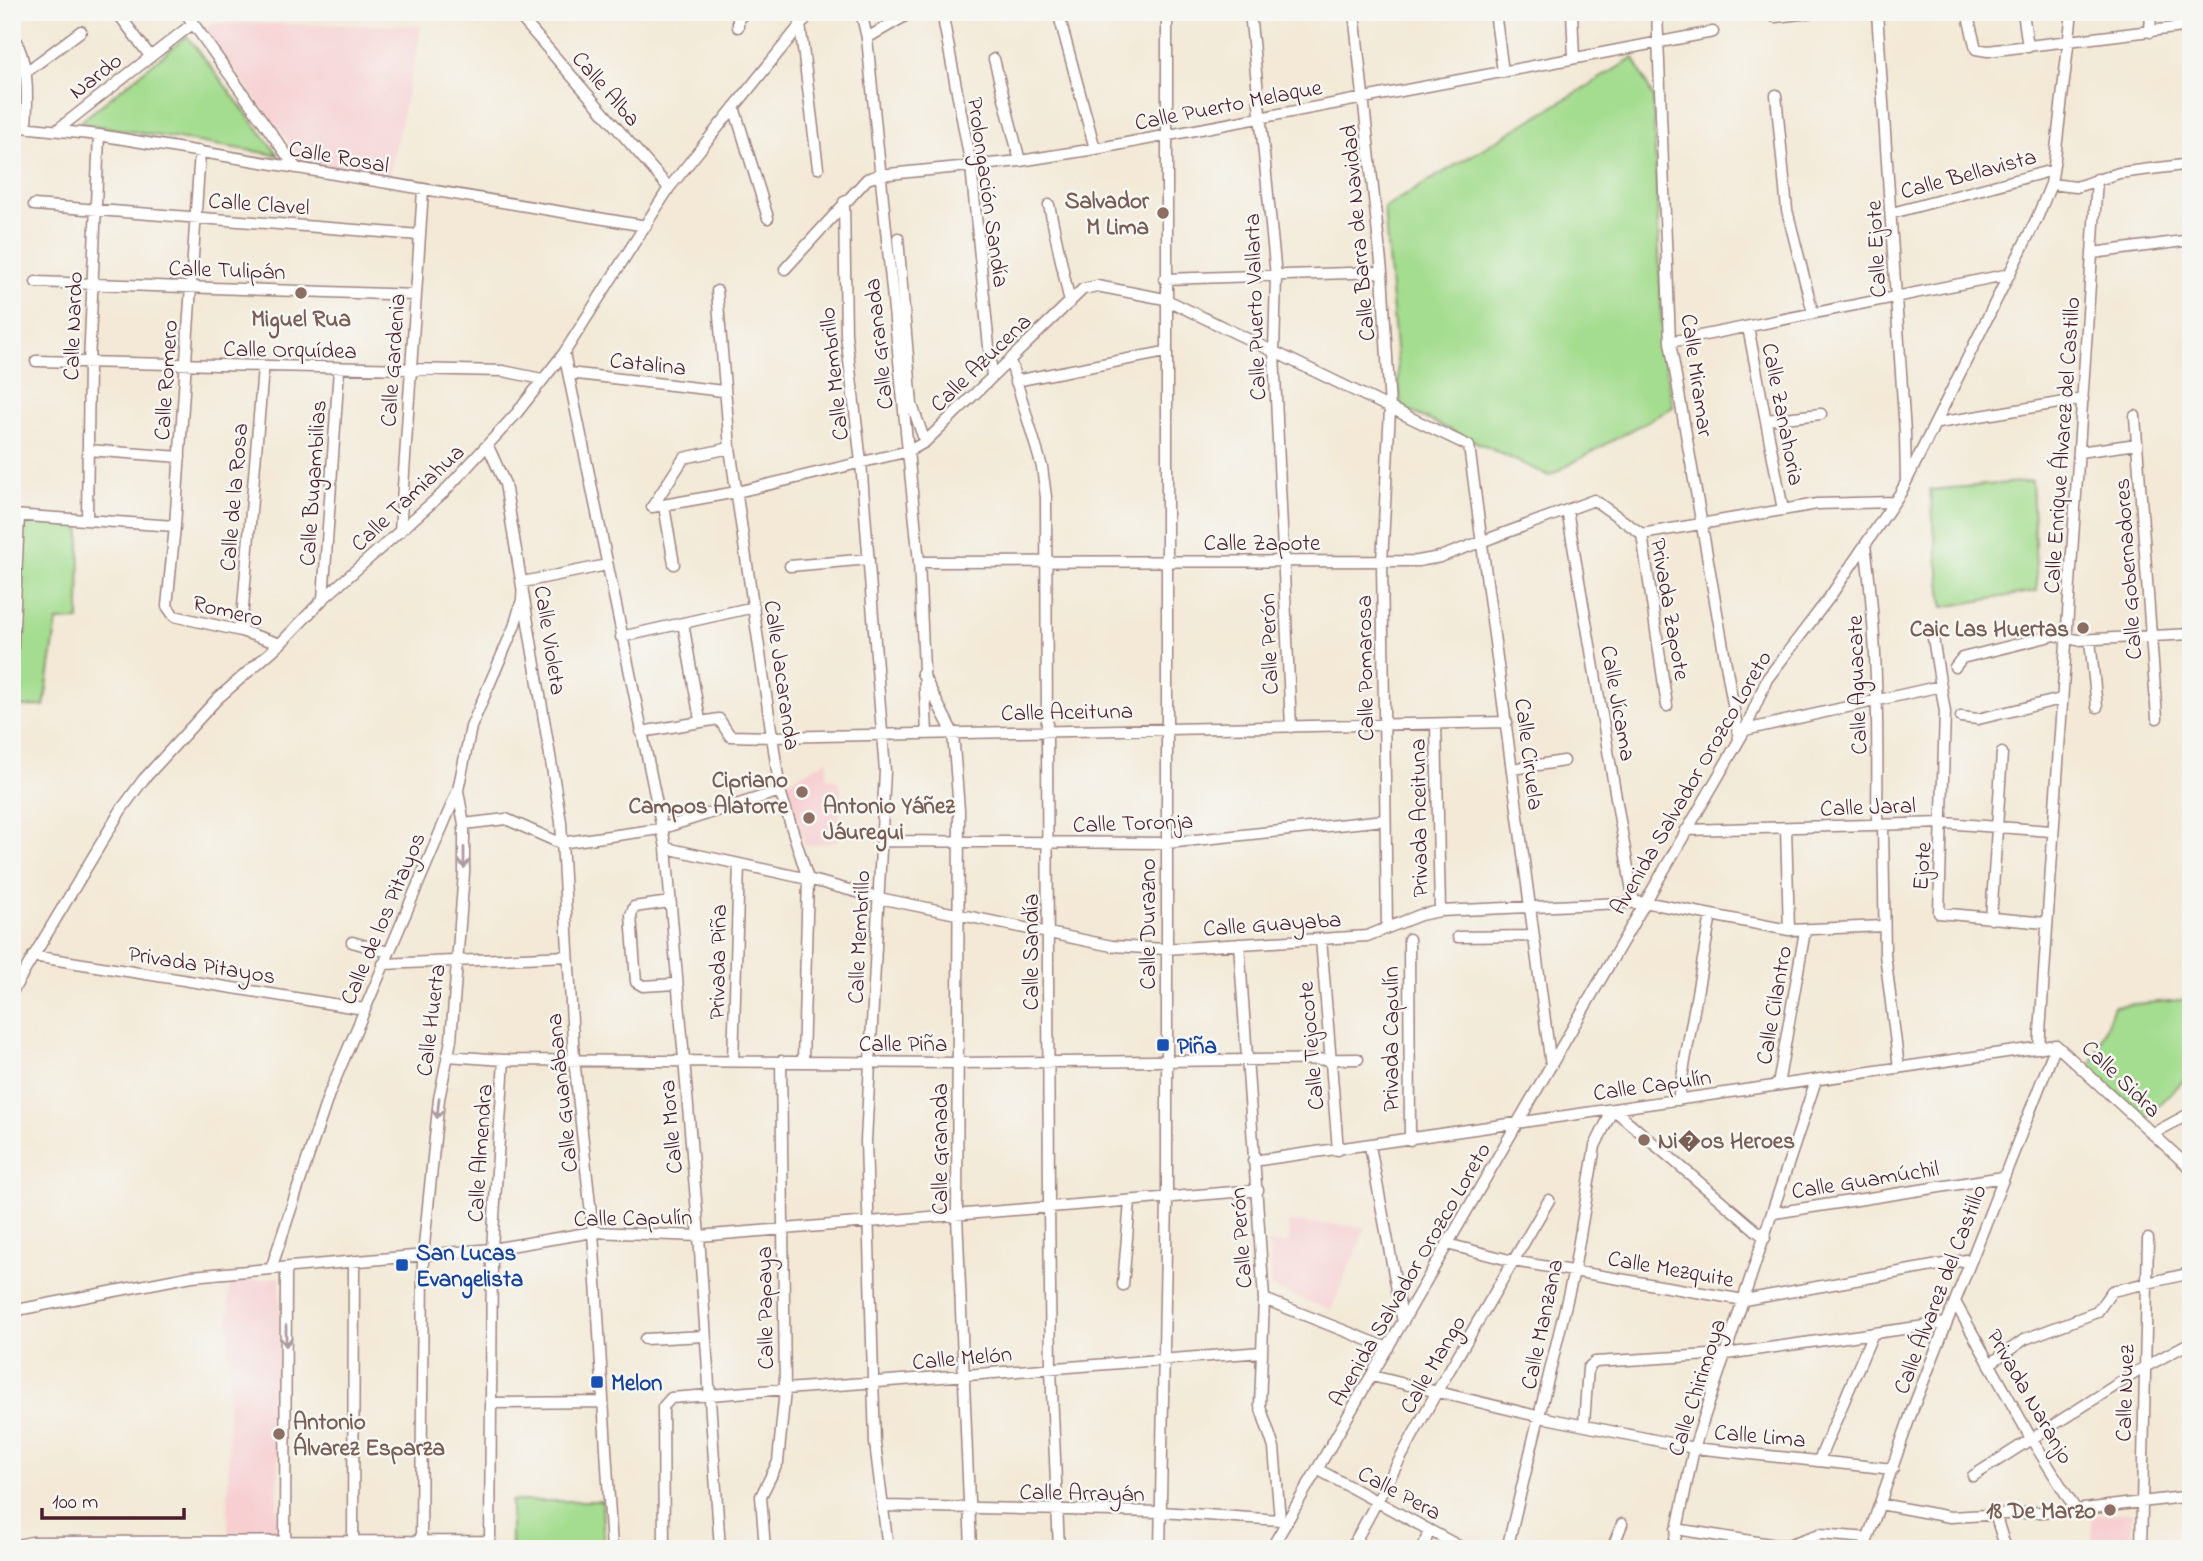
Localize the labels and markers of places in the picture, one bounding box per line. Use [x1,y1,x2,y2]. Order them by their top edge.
place label: Salvador M Lima [1065,186,1150,245]
marker: Salvador M Lima [1155,205,1171,221]
marker: Miguel Rua [293,285,309,301]
place label: Miguel Rua [251,304,351,339]
place label: Caic Las Huertas [1910,614,2069,647]
marker: Caic Las Huertas [2075,620,2091,636]
place label: Cipriano Campos Alatorre [628,765,789,824]
marker: Cipriano Campos Alatorre [794,784,810,800]
place label: Antonio Yáñez Jáuregui [823,791,956,852]
marker: Antonio Yáñez Jáuregui [801,810,817,826]
place label: Piña [1177,1031,1217,1064]
marker: Piña [1155,1037,1171,1053]
place label: Ni�os Heroes [1658,1126,1795,1159]
marker: Ni�os Heroes [1636,1132,1652,1148]
place label: San Lucas Evangelista [416,1238,523,1299]
marker: San Lucas Evangelista [394,1257,410,1273]
place label: Melon [611,1368,662,1401]
marker: Melon [589,1374,605,1390]
place label: Antonio Álvarez Esparza [293,1407,445,1466]
marker: Antonio Álvarez Esparza [271,1426,287,1442]
place label: 18 De Marzo [1986,1496,2096,1529]
marker: 18 De Marzo [2102,1502,2118,1518]

